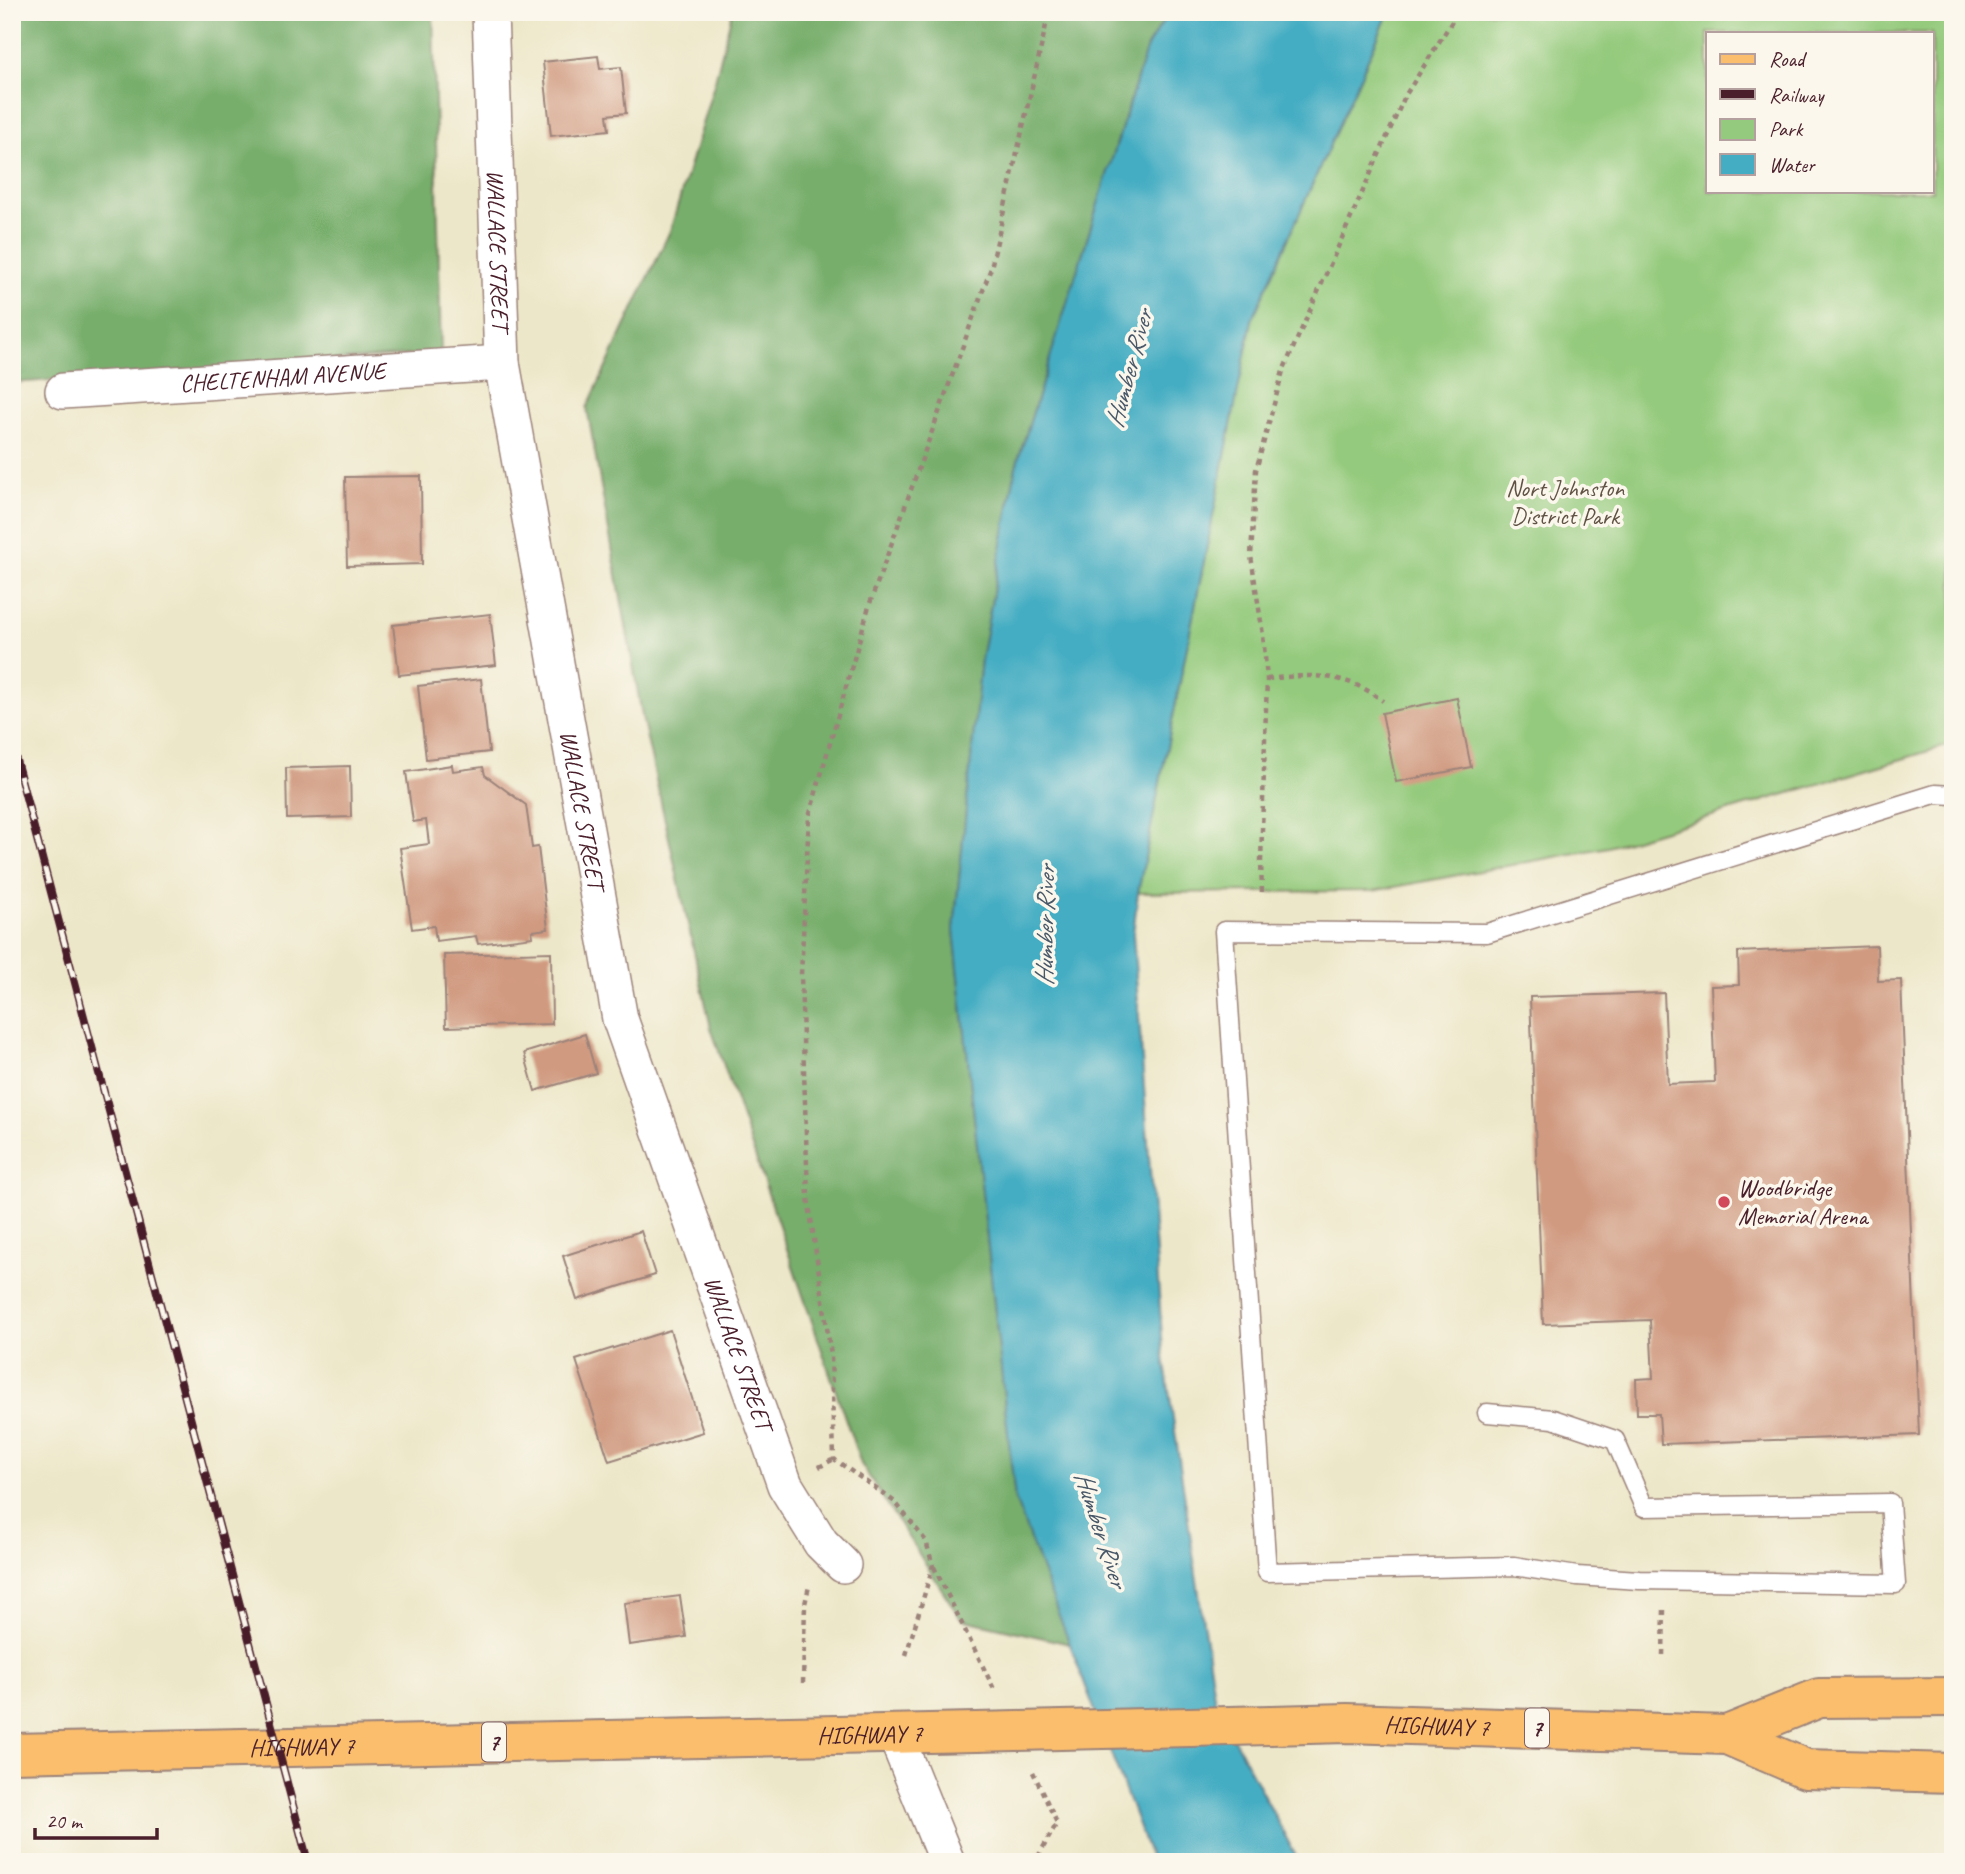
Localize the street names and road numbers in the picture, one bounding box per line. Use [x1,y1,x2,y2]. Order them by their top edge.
street label: WALLACE STREET [480,169,516,336]
street label: CHELTENHAM AVENUE [179,355,389,399]
street label: WALLACE STREET [553,728,612,897]
street label: WALLACE STREET [697,1272,781,1439]
road number: 7 [1525,1708,1549,1748]
street label: HIGHWAY 7 [1384,1709,1491,1743]
street label: HIGHWAY 7 [817,1718,924,1750]
road number: 7 [482,1722,506,1762]
street label: HIGHWAY 7 [249,1731,356,1763]

